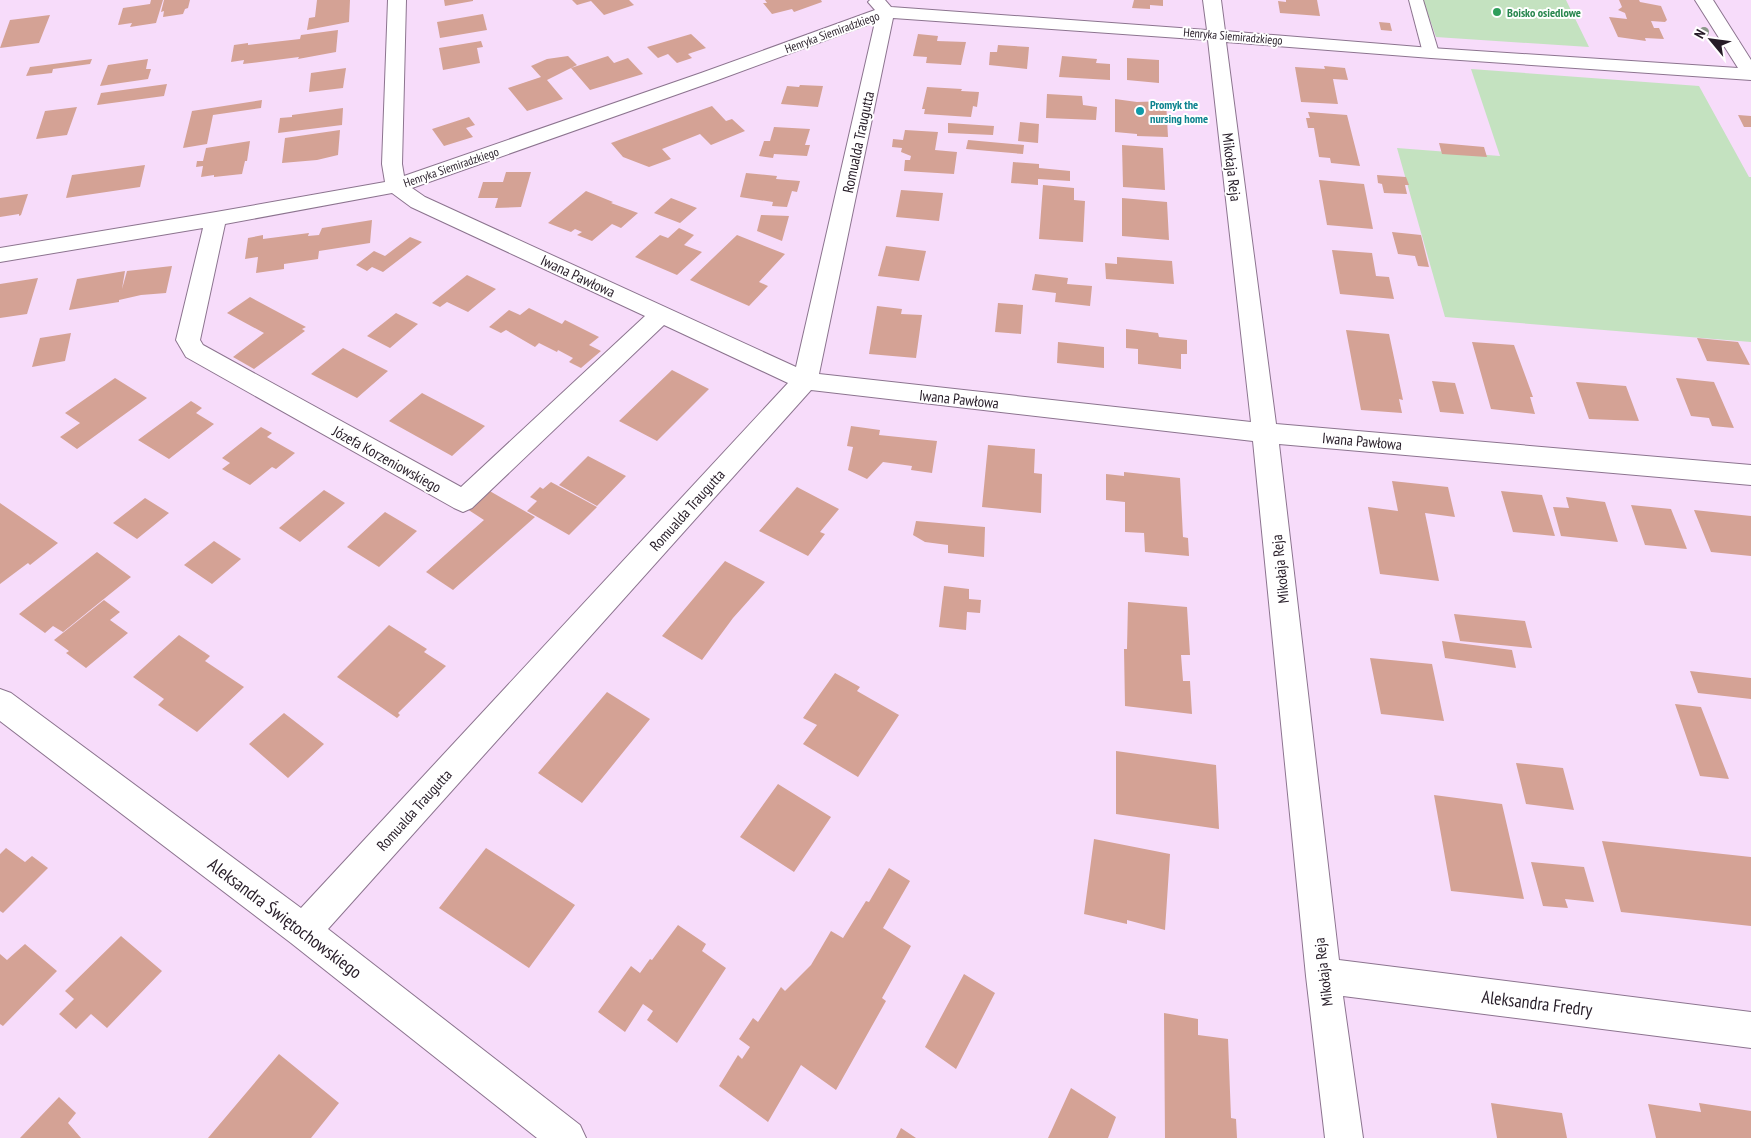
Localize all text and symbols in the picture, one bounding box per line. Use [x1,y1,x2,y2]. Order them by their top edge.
place label: Boisko osiedlowe [1507,5,1581,20]
marker: Boisko osiedlowe [1491,6,1503,18]
street label: Henryka Siemiradzkiego [783,8,881,56]
north arrow [1686,15,1736,65]
street label: Henryka Siemiradzkiego [1183,24,1283,48]
text: N [1690,26,1709,41]
street label: Romualda Traugutta [838,89,878,195]
place label: Promyk the nursing home [1150,97,1208,126]
marker: Promyk the nursing home [1134,105,1146,117]
street label: Mikołaja Reja [1218,132,1246,202]
street label: Henryka Siemiradzkiego [401,144,501,190]
street label: Iwana Pawłowa [538,250,618,302]
street label: Iwana Pawłowa [918,385,1000,413]
street label: Józefa Korzeniowskiego [328,421,445,497]
street label: Iwana Pawłowa [1321,428,1403,454]
street label: Romualda Traugutta [645,465,729,555]
street label: Mikołaja Reja [1267,534,1293,604]
street label: Romualda Traugutta [372,765,456,855]
street label: Aleksandra Świętochowskiego [204,853,367,983]
street label: Mikołaja Reja [1309,937,1337,1007]
street label: Aleksandra Fredry [1480,985,1594,1021]

